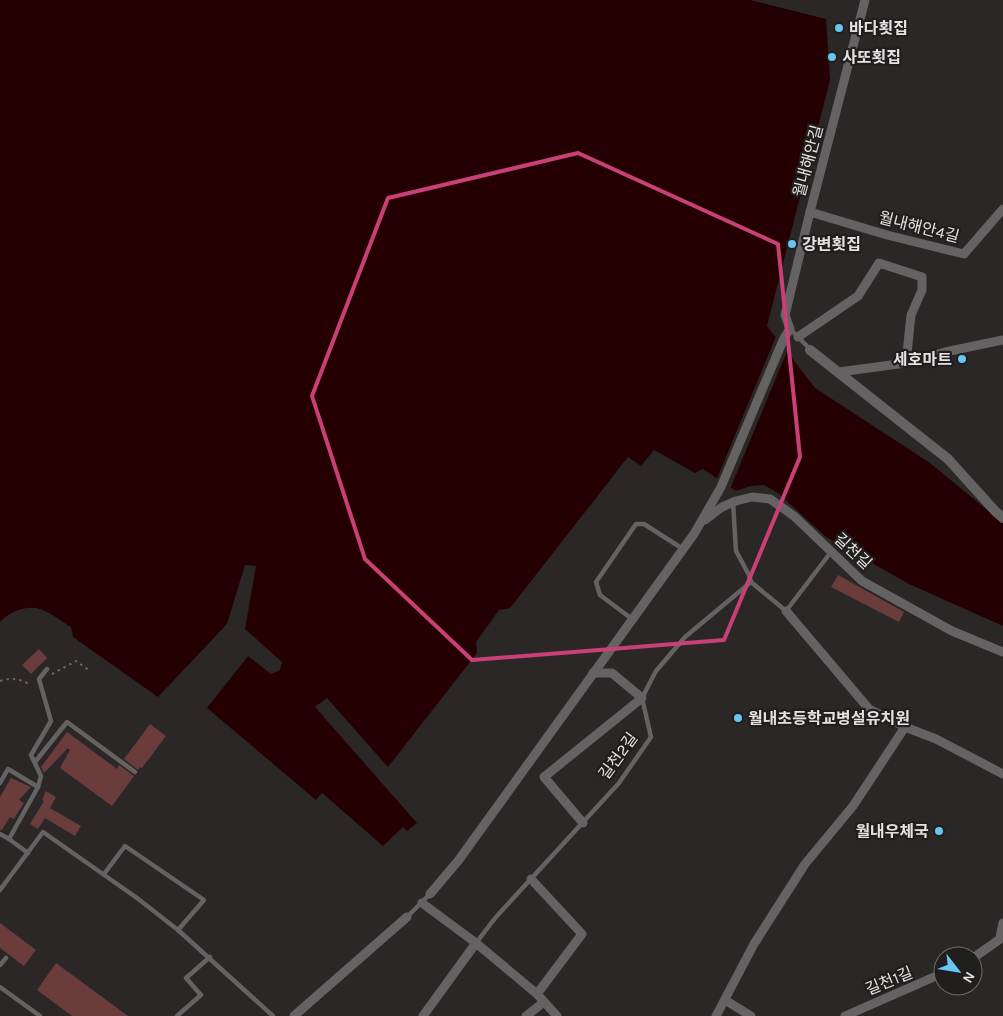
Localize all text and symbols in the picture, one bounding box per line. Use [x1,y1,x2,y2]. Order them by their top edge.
place label: 바다횟집 [849,19,908,38]
marker: 바다횟집 [833,22,845,34]
place label: 사또횟집 [842,48,901,67]
marker: 사또횟집 [826,51,838,63]
street label: 월내해안길 [789,123,827,199]
street label: 월내해안4길 [877,208,961,246]
place label: 강변횟집 [802,235,861,254]
marker: 강변횟집 [786,238,798,250]
place label: 세호마트 [893,350,952,369]
marker: 세호마트 [956,353,968,365]
street label: 길천길 [830,529,876,573]
place label: 월내초등학교병설유치원 [748,709,910,728]
marker: 월내초등학교병설유치원 [732,712,744,724]
street label: 길천2길 [595,729,641,783]
place label: 월내우체국 [855,822,929,841]
marker: 월내우체국 [933,825,945,837]
north arrow [933,946,983,996]
street label: 길천1길 [863,963,915,999]
text: N [959,969,979,986]

